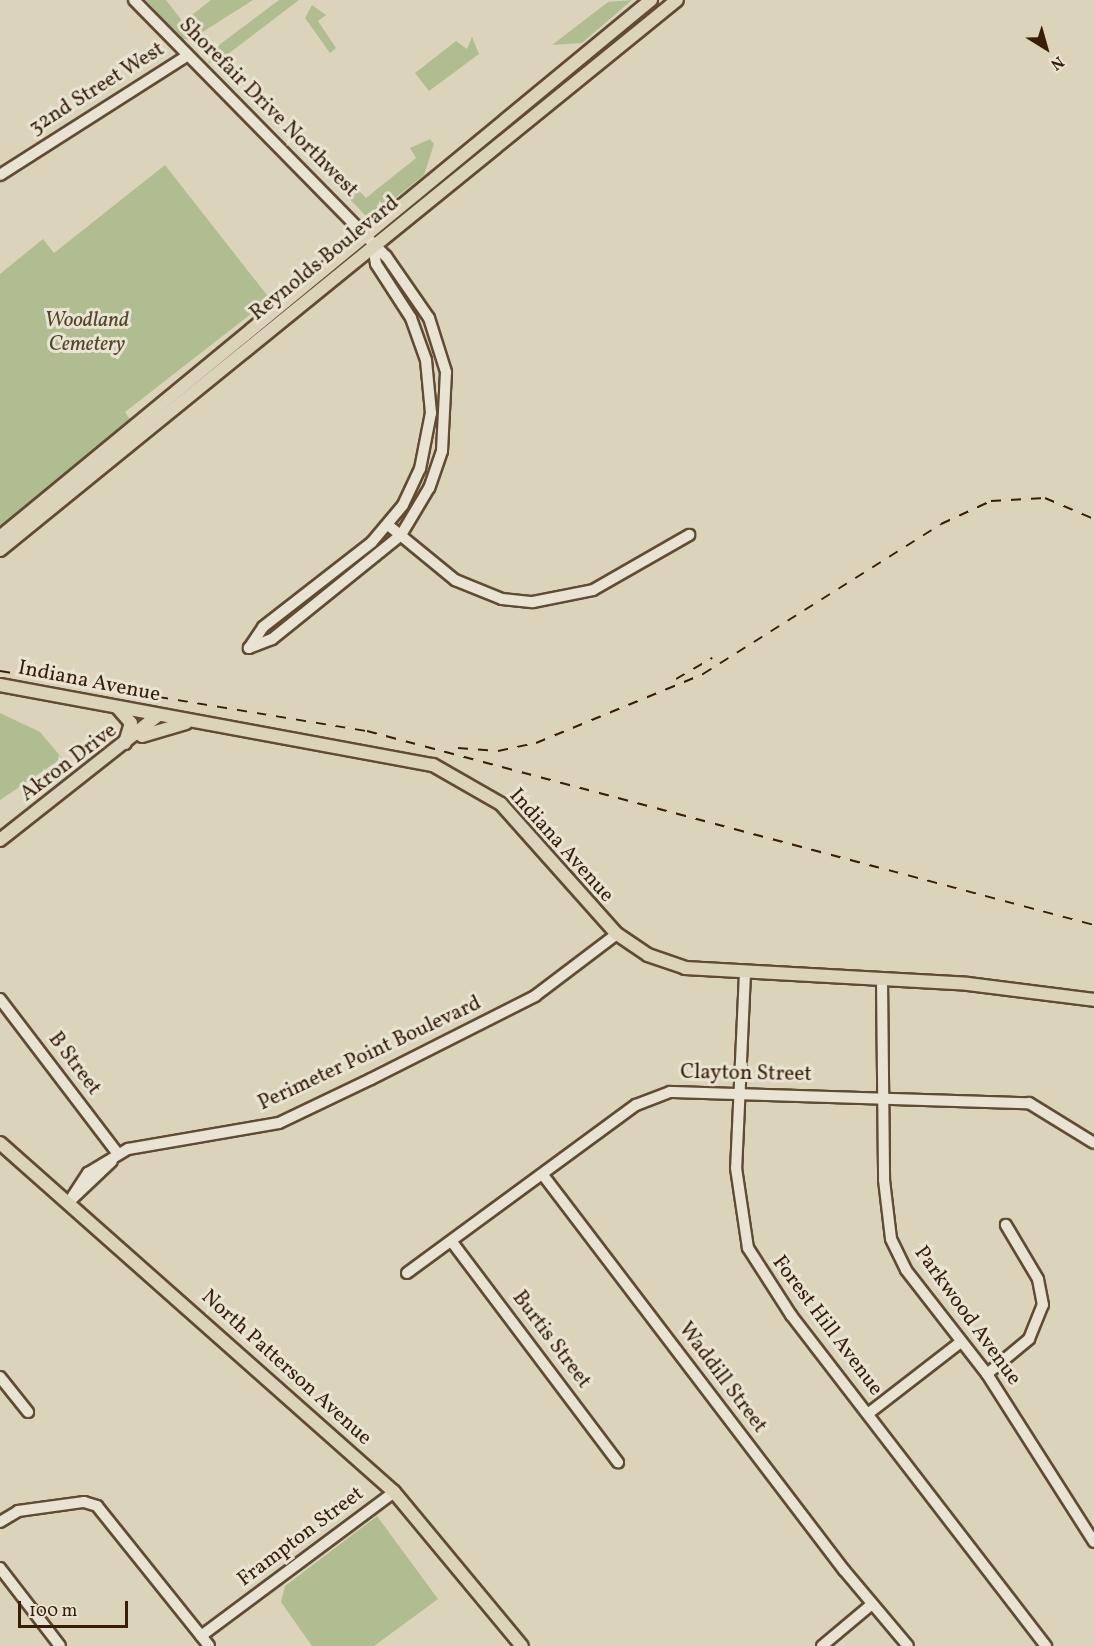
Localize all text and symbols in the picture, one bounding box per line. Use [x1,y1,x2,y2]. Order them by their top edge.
street label: Shorefair Drive Northwest [173,13,363,203]
north arrow [1016,18,1076,78]
street label: 32nd Street West [24,37,170,141]
text: N [1046,50,1068,75]
street label: Reynolds Boulevard [246,191,404,327]
park label: Woodland Cemetery [45,308,129,358]
street label: Indiana Avenue [16,656,162,708]
street label: Akron Drive [16,719,122,807]
street label: Indiana Avenue [503,784,619,908]
street label: Perimeter Point Boulevard [254,991,486,1117]
street label: B Street [42,1028,106,1100]
street label: Clayton Street [680,1060,812,1088]
street label: Parkwood Avenue [908,1241,1026,1391]
street label: Forest Hill Avenue [766,1251,888,1401]
street label: North Patterson Avenue [196,1285,376,1451]
street label: Burtis Street [506,1286,596,1394]
street label: Waddill Street [672,1318,772,1438]
street label: Frampton Street [233,1481,369,1593]
scale bar [21,1589,130,1627]
text: 100 m [29,1599,78,1624]

